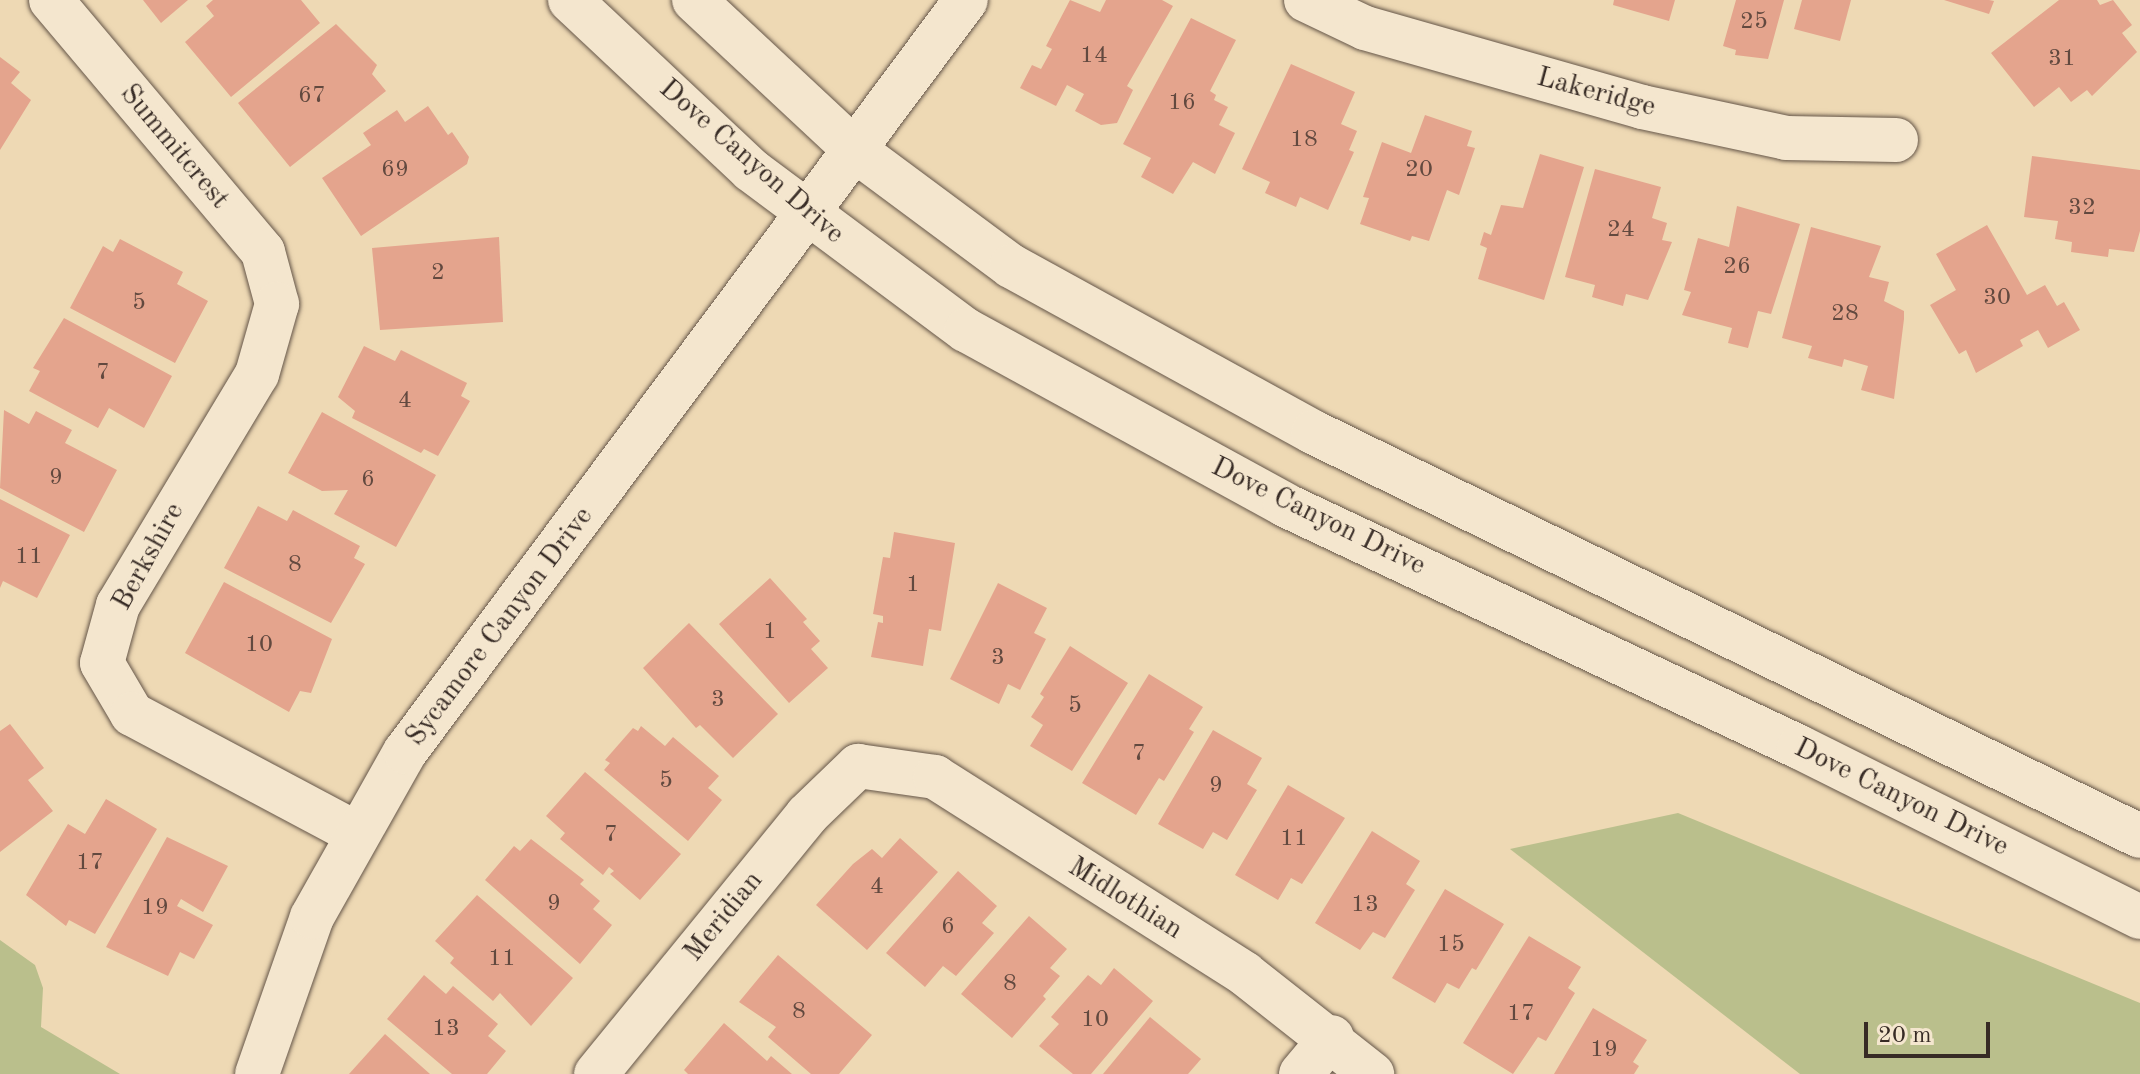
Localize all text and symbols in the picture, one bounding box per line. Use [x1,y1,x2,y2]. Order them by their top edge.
house number: 25 [1740,9,1768,37]
house number: 14 [1080,43,1108,71]
house number: 31 [2048,46,2076,74]
street label: Lakeridge [1533,61,1659,125]
street label: Dove Canyon Drive [652,73,850,251]
street label: Summitcrest [112,78,236,216]
house number: 67 [298,83,326,111]
house number: 16 [1168,90,1196,118]
house number: 18 [1290,127,1318,155]
house number: 69 [381,157,409,185]
house number: 20 [1405,157,1433,185]
house number: 32 [2068,195,2096,223]
house number: 24 [1607,217,1635,245]
house number: 26 [1723,254,1751,282]
house number: 2 [431,260,445,288]
house number: 30 [1983,285,2011,313]
house number: 5 [132,290,146,318]
house number: 28 [1831,301,1859,329]
house number: 7 [96,360,110,388]
house number: 4 [398,388,412,416]
street label: Dove Canyon Drive [1205,451,1431,583]
house number: 9 [49,465,63,493]
house number: 6 [361,467,375,495]
street label: Berkshire [106,497,192,617]
street label: Sycamore Canyon Drive [399,501,601,753]
house number: 11 [15,544,43,572]
house number: 8 [288,552,302,580]
house number: 1 [906,572,920,600]
house number: 1 [763,619,777,647]
house number: 10 [245,632,273,660]
house number: 3 [991,645,1005,673]
house number: 3 [711,687,725,715]
house number: 5 [1068,693,1082,721]
street label: Dove Canyon Drive [1788,732,2014,864]
house number: 7 [1132,741,1146,769]
house number: 5 [659,768,673,796]
house number: 9 [1209,773,1223,801]
house number: 7 [604,822,618,850]
house number: 11 [1280,826,1308,854]
house number: 17 [76,850,104,878]
street label: Midlothian [1062,851,1188,947]
street label: Meridian [677,865,771,969]
house number: 4 [870,874,884,902]
house number: 9 [547,891,561,919]
house number: 13 [1351,892,1379,920]
house number: 19 [141,895,169,923]
house number: 6 [941,914,955,942]
house number: 15 [1437,932,1465,960]
house number: 11 [488,946,516,974]
house number: 8 [1003,971,1017,999]
house number: 8 [792,999,806,1027]
house number: 17 [1507,1001,1535,1029]
scale bar [1868,1006,1994,1056]
house number: 10 [1081,1007,1109,1035]
house number: 13 [432,1016,460,1044]
text: 20 m [1878,1024,1932,1048]
house number: 19 [1590,1037,1618,1065]

